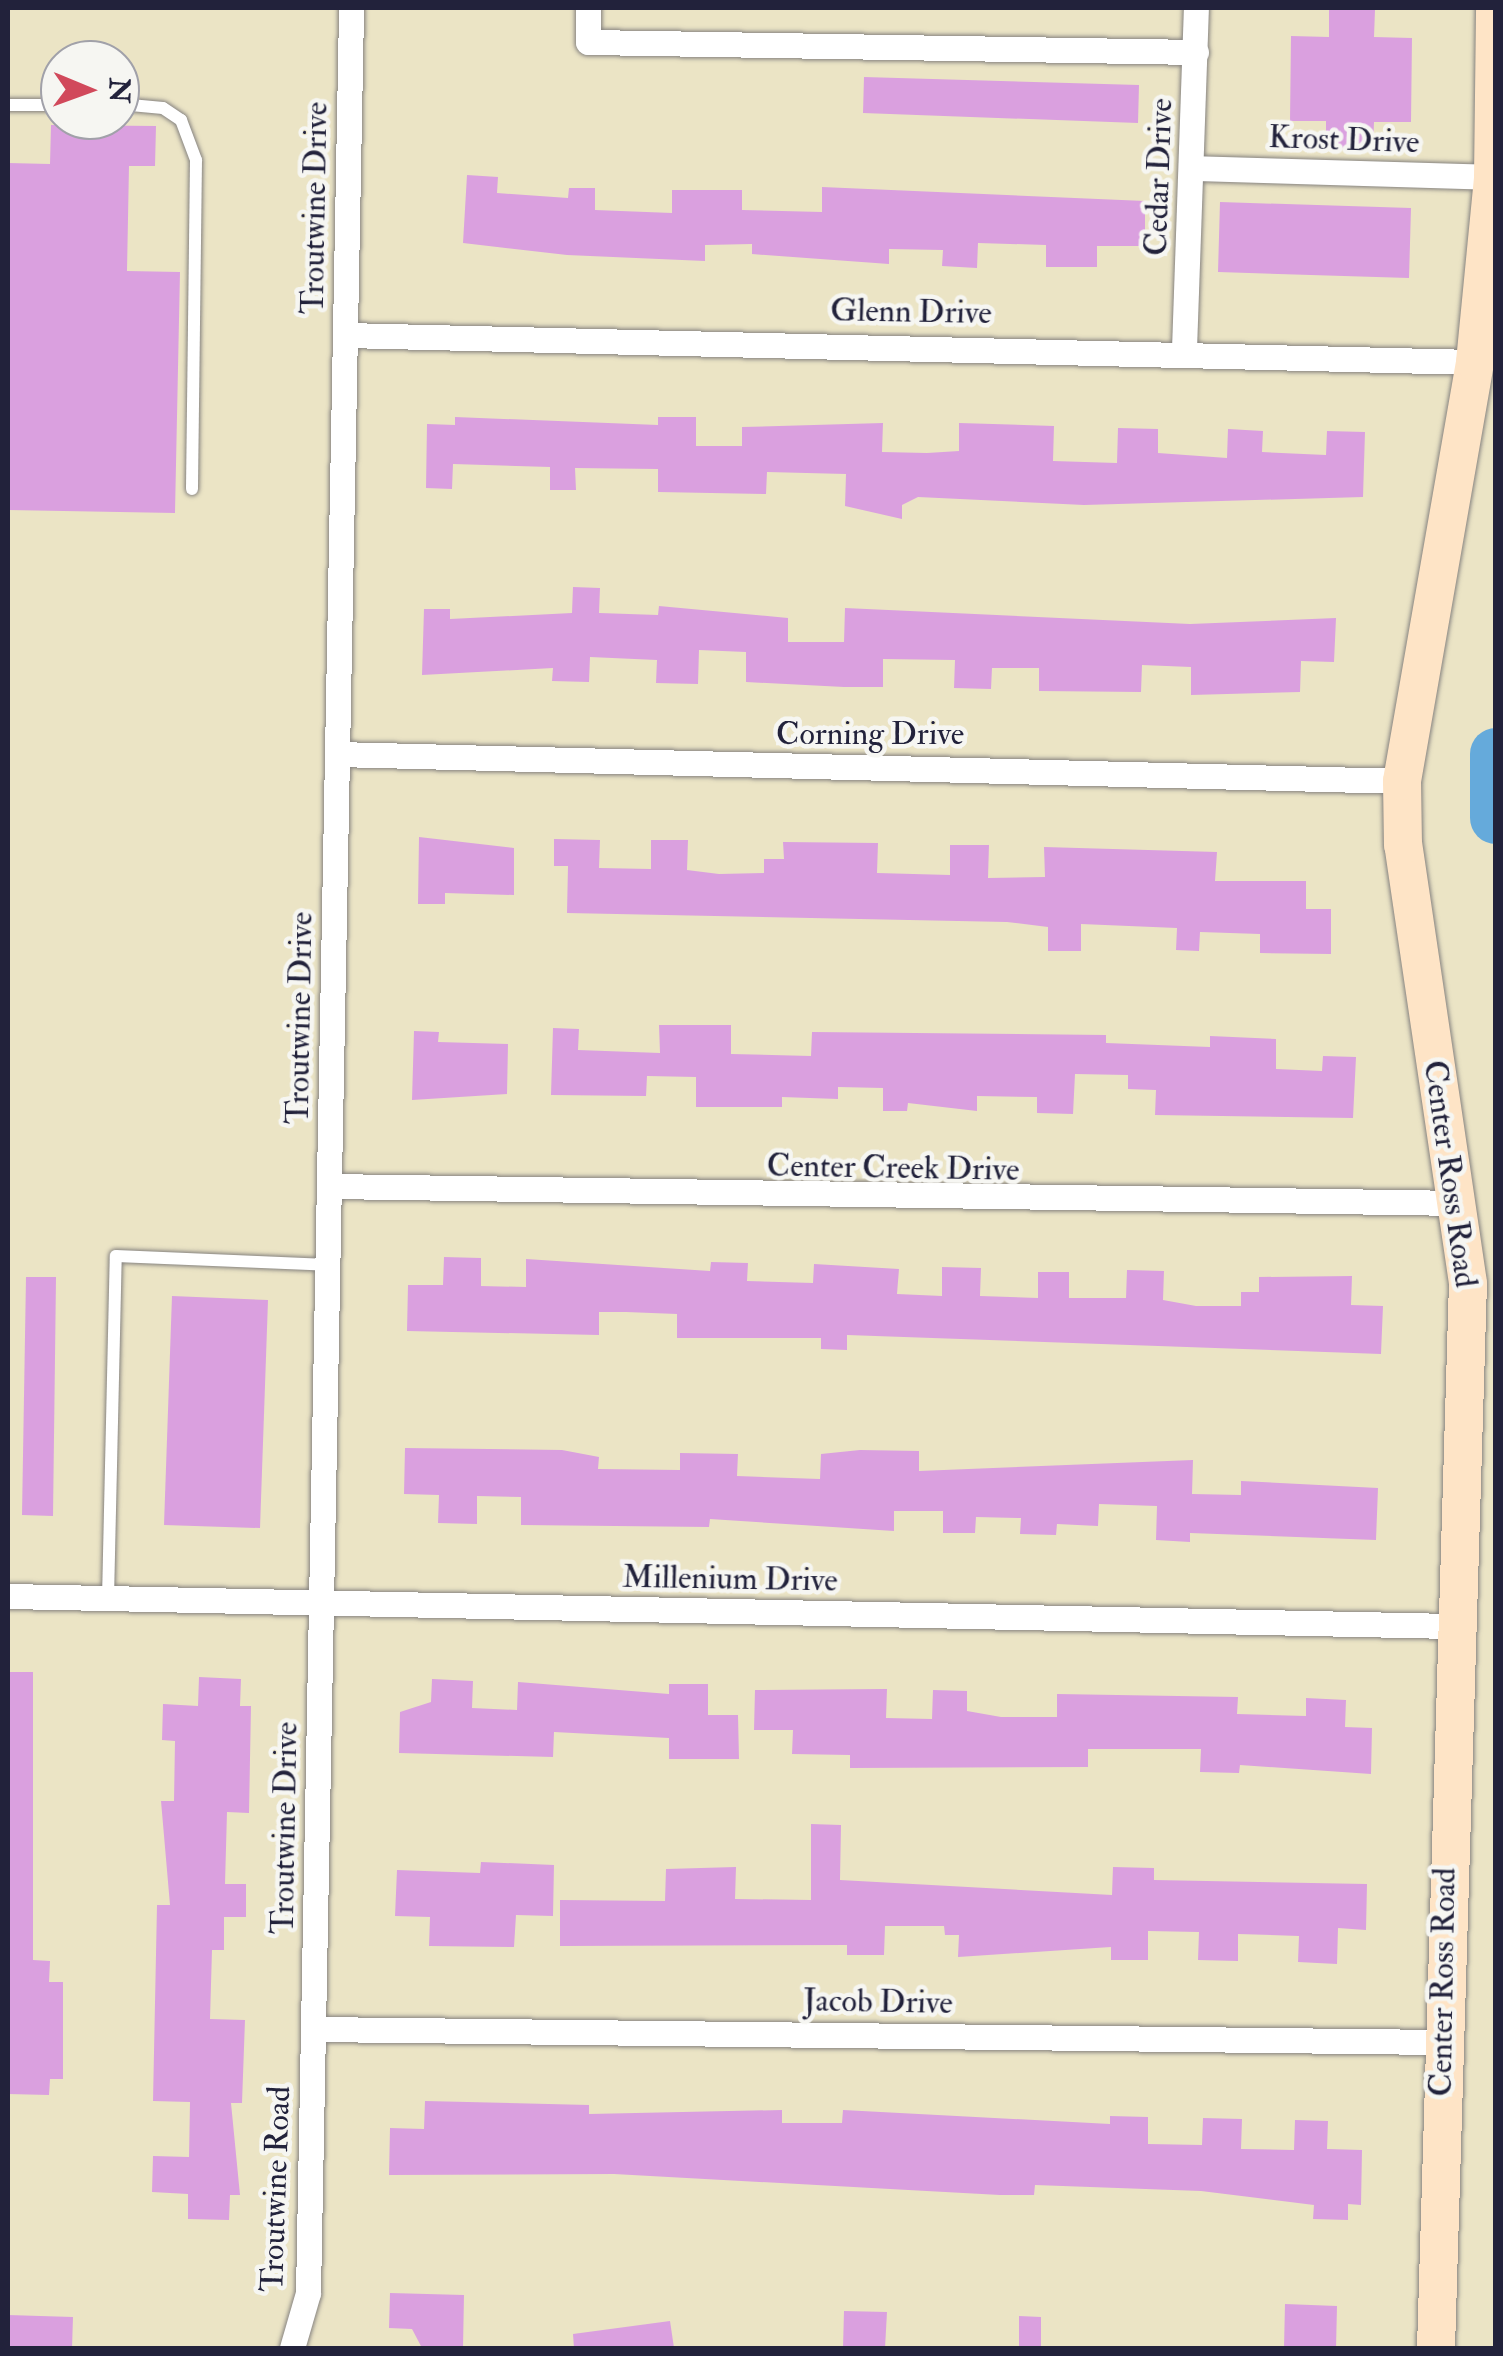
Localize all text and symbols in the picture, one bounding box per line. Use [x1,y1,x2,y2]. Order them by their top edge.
north arrow [40,40,140,140]
text: N [101,78,136,103]
street label: Cedar Drive [1137,98,1181,256]
street label: Troutwine Drive [294,101,336,315]
street label: Krost Drive [1268,118,1420,162]
street label: Glenn Drive [830,291,992,333]
street label: Corning Drive [776,715,964,753]
street label: Troutwine Drive [279,911,321,1125]
street label: Center Ross Road [1415,1058,1485,1290]
street label: Center Creek Drive [766,1147,1020,1189]
street label: Millenium Drive [622,1558,838,1600]
street label: Troutwine Drive [264,1721,306,1935]
street label: Center Ross Road [1422,1867,1464,2097]
street label: Jacob Drive [803,1981,953,2023]
street label: Troutwine Road [253,2085,299,2293]

